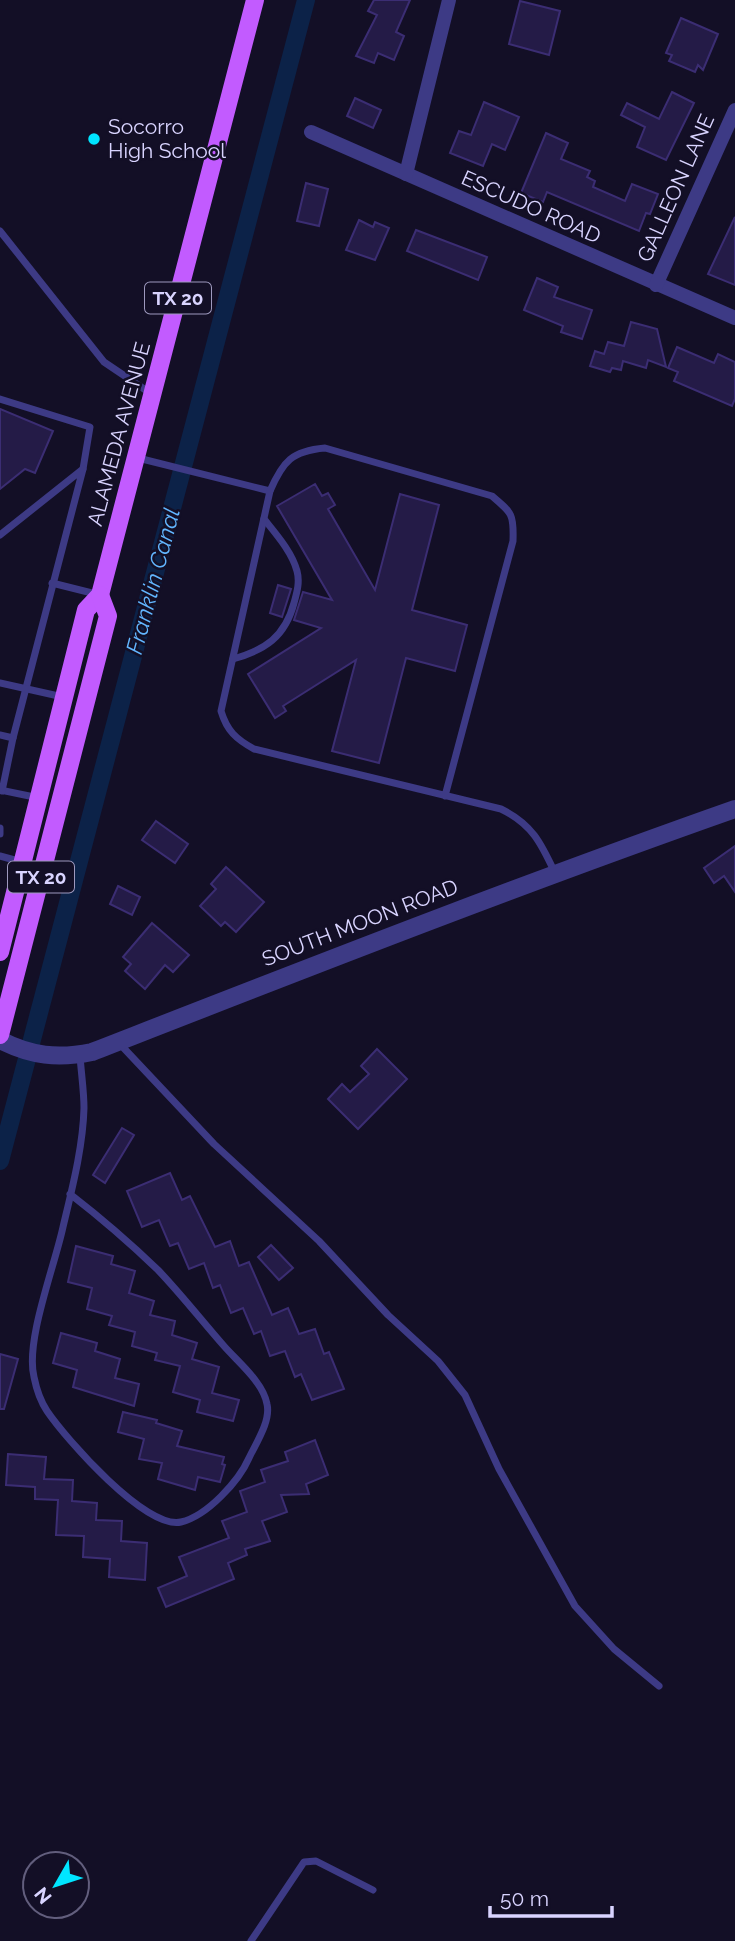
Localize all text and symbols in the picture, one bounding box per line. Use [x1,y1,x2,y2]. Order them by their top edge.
street label: GALLEON LANE [632,110,719,266]
place label: Socorro High School [108,114,226,163]
marker: Socorro High School [86,131,102,147]
street label: ESCUDO ROAD [458,165,605,248]
road number: TX 20 [145,282,211,314]
street label: ALAMEDA AVENUE [82,339,155,529]
water label: Franklin Canal [120,505,185,657]
road number: TX 20 [8,862,74,892]
street label: SOUTH MOON ROAD [258,874,461,971]
north arrow [21,1850,91,1920]
scale bar [490,1874,612,1918]
text: N [30,1883,56,1908]
text: 50 m [500,1886,549,1911]

